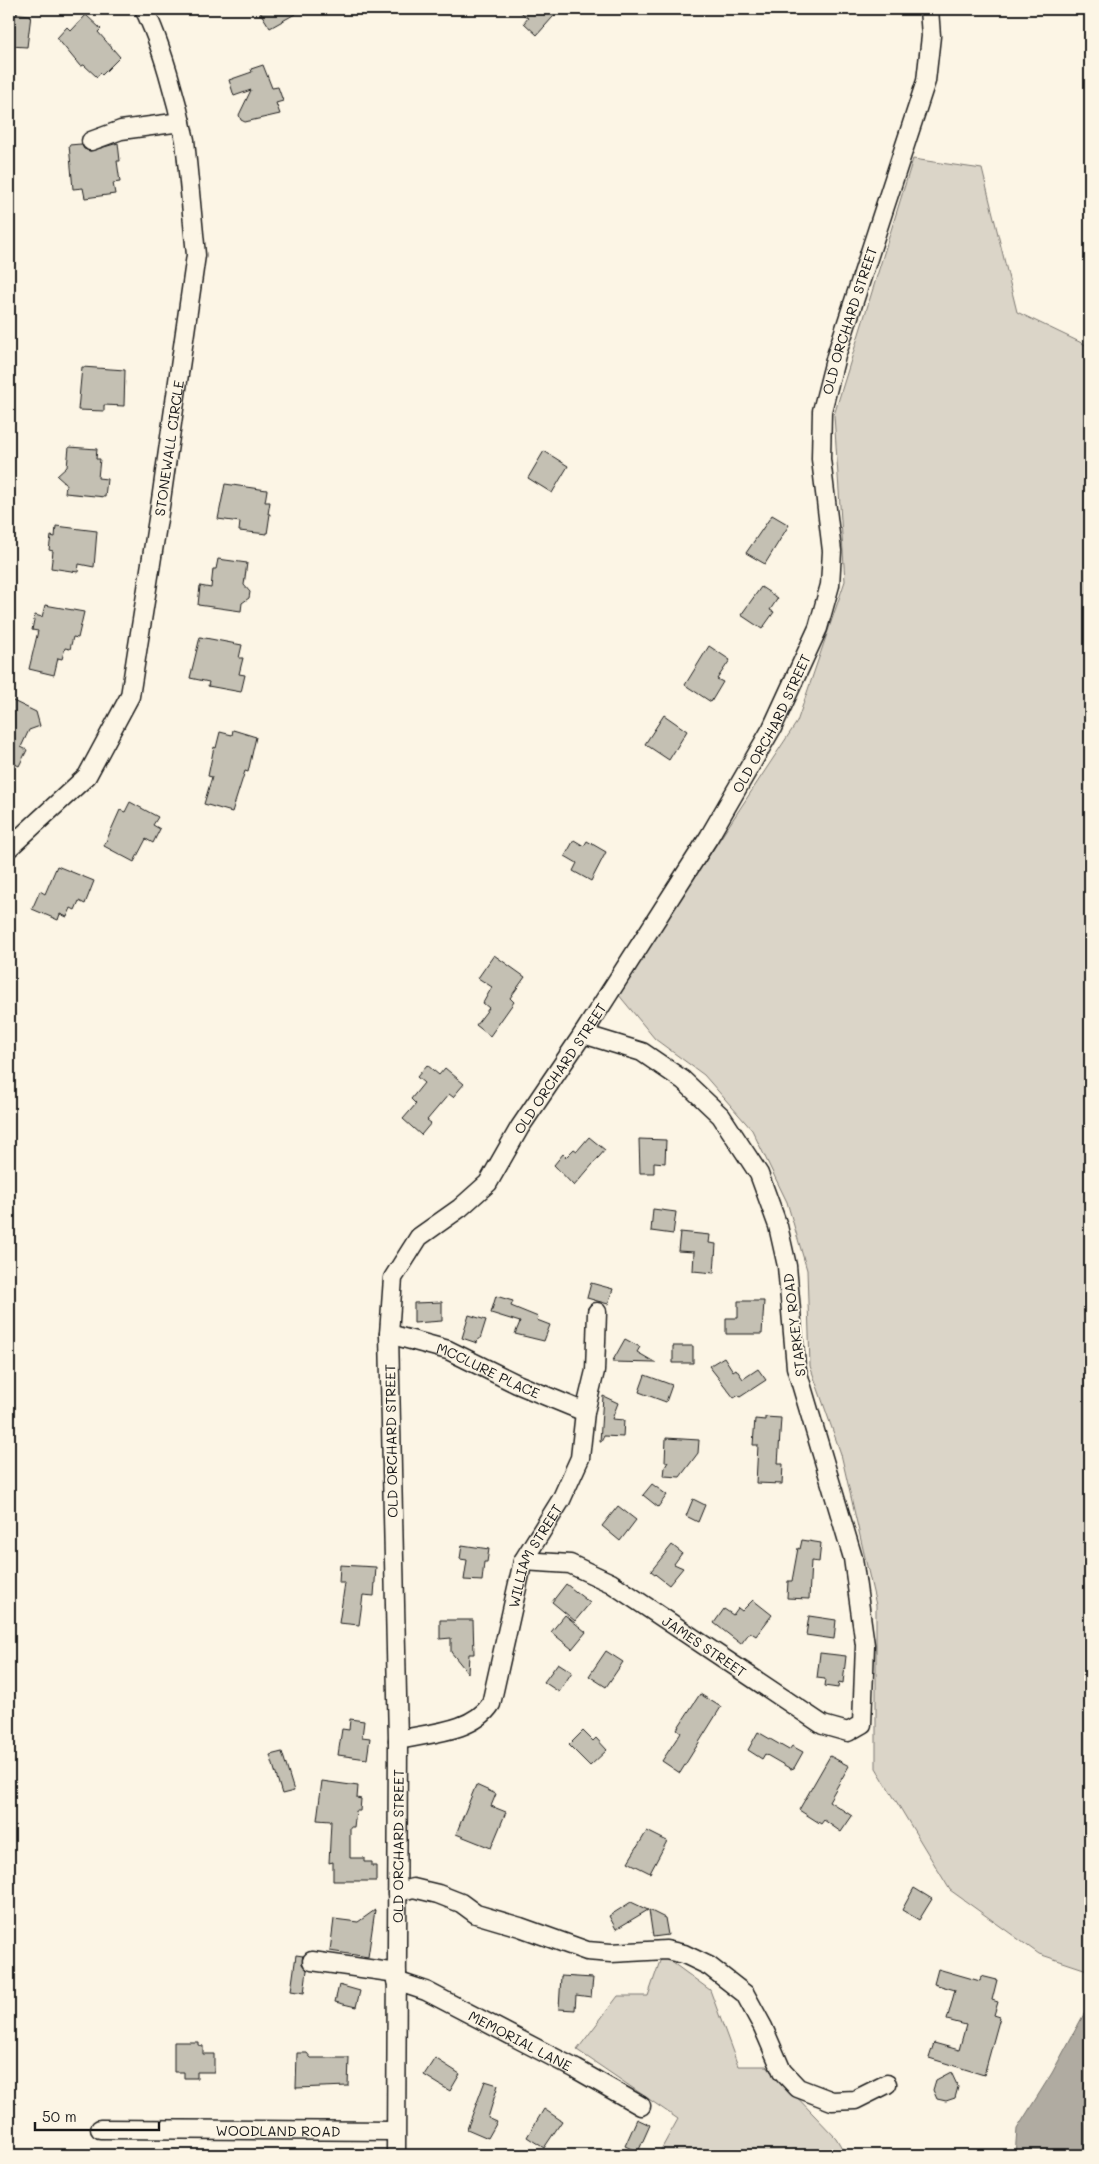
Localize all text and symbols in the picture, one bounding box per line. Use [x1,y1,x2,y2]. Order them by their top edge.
street label: OLD ORCHARD STREET [817,244,881,396]
street label: STONEWALL CIRCLE [149,379,188,517]
street label: OLD ORCHARD STREET [727,650,815,796]
street label: OLD ORCHARD STREET [509,999,610,1137]
street label: STARKEY ROAD [778,1272,810,1378]
street label: MCCLURE PLACE [435,1338,543,1402]
street label: OLD ORCHARD STREET [380,1364,402,1518]
street label: WILLIAM STREET [503,1500,566,1610]
street label: JAMES STREET [659,1611,751,1681]
street label: OLD ORCHARD STREET [388,1769,407,1923]
street label: MEMORIAL LANE [466,2005,575,2075]
scale bar [35,2099,159,2131]
text: 50 m [42,2106,77,2126]
street label: WOODLAND ROAD [215,2120,341,2140]

